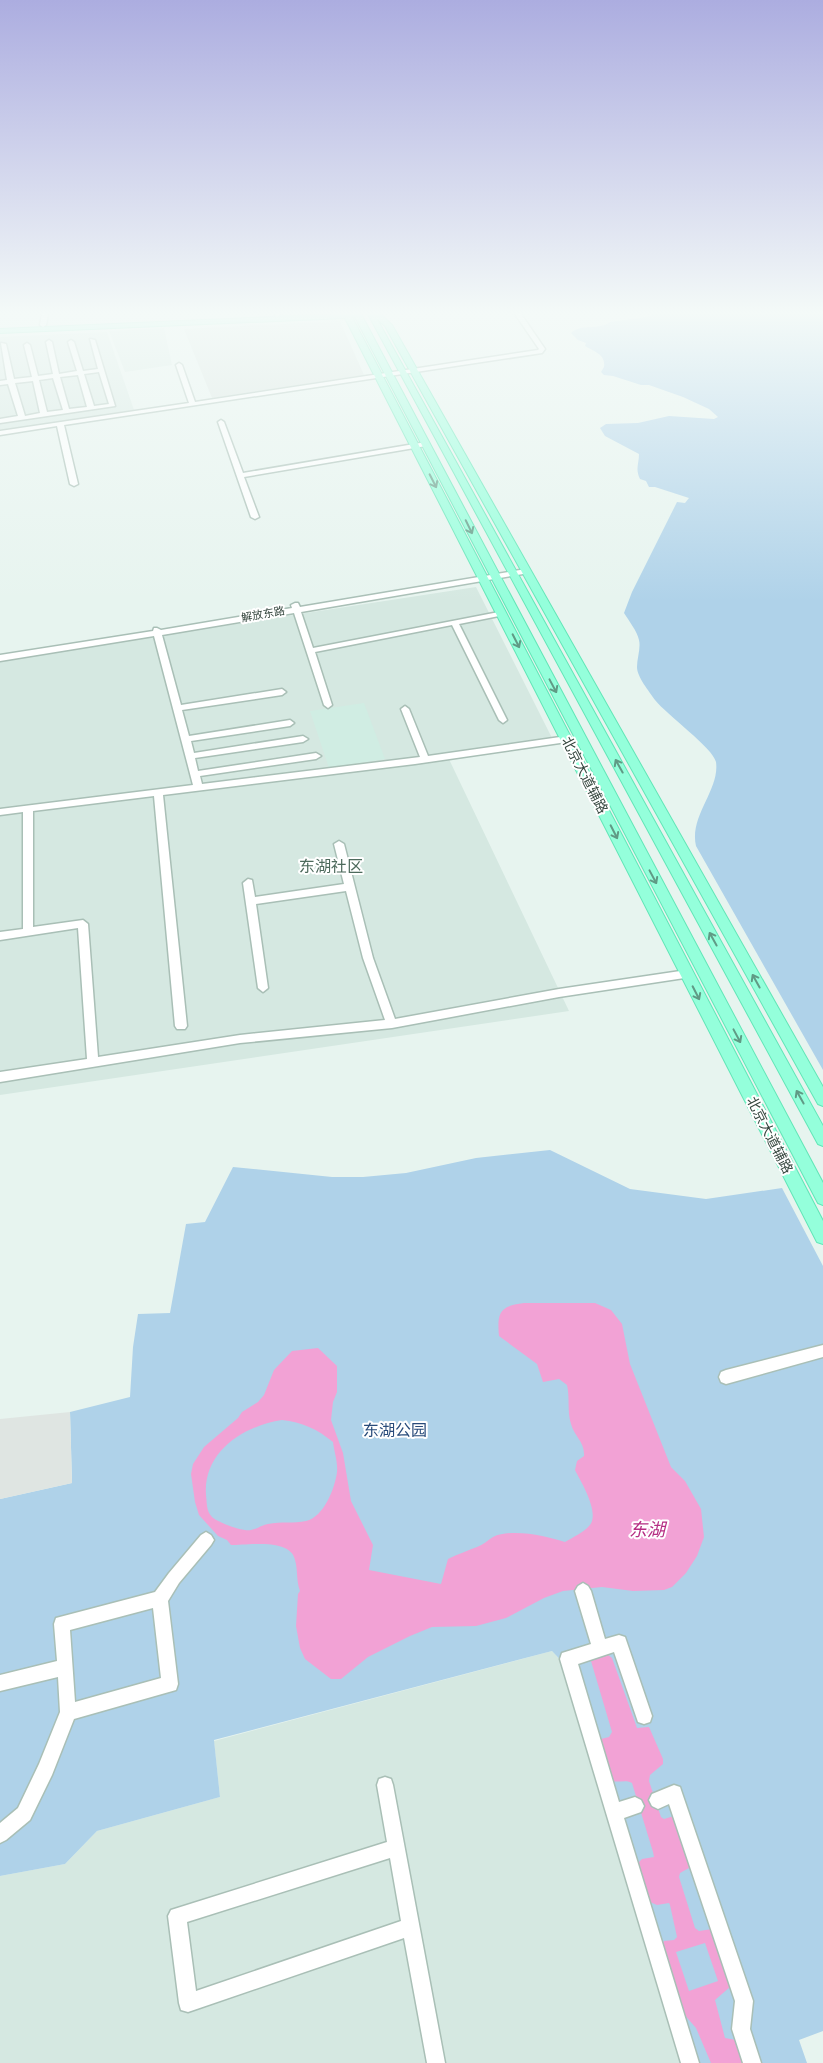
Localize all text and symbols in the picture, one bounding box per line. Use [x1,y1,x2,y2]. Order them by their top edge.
one-way arrow [428,474,438,489]
one-way arrow [465,519,474,534]
street label: 解放东路 [240,604,286,624]
one-way arrow [512,633,521,648]
one-way arrow [548,679,558,694]
street label: 北京大道辅路 [559,734,611,816]
one-way arrow [614,759,623,774]
one-way arrow [609,825,619,840]
district label: 东湖社区 [299,858,363,875]
one-way arrow [648,869,658,884]
one-way arrow [708,933,718,947]
one-way arrow [751,973,761,988]
one-way arrow [691,985,701,1000]
one-way arrow [732,1028,742,1043]
one-way arrow [794,1091,804,1105]
street label: 北京大道辅路 [744,1094,796,1176]
park label: 东湖公园 [363,1422,427,1439]
water label: 东湖 [629,1520,668,1540]

